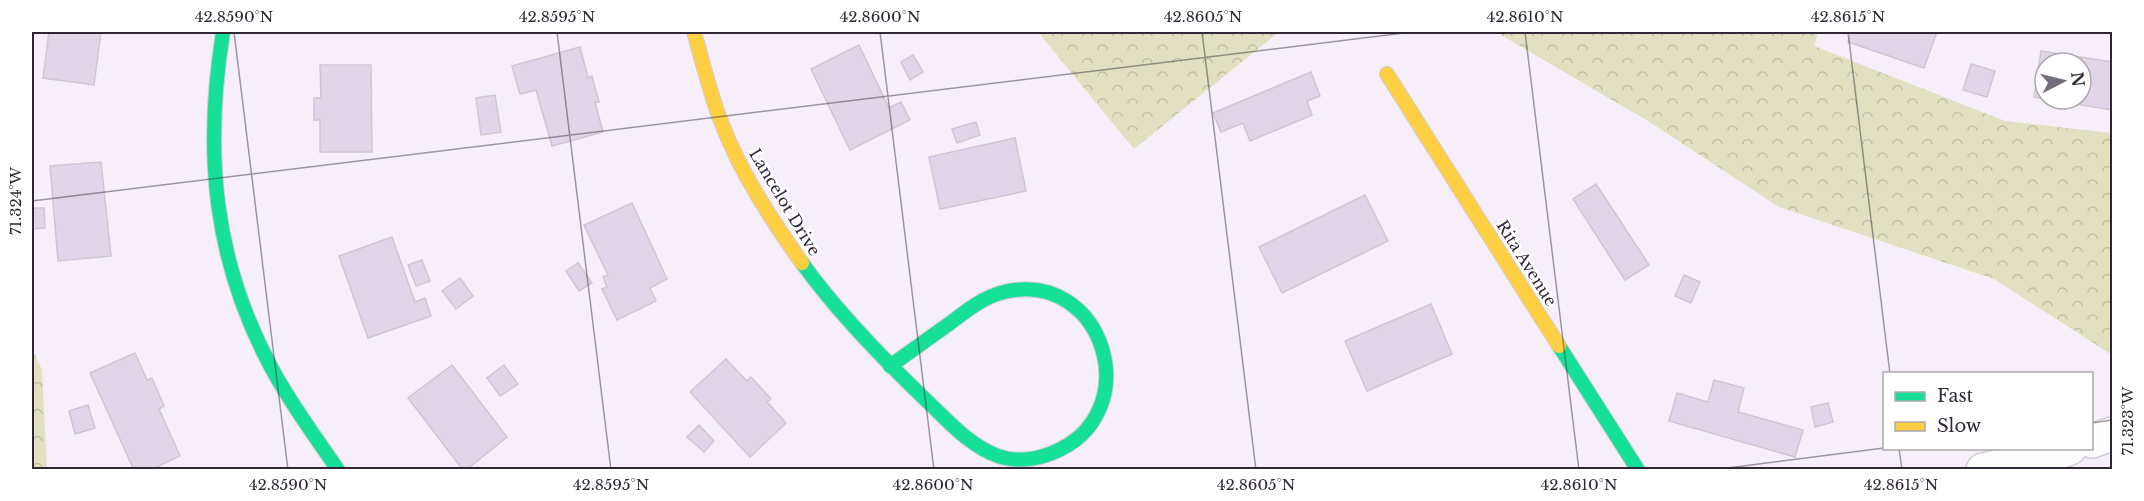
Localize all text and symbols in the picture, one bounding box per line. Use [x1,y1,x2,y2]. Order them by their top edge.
text: 42.8590°N [195,7,273,26]
text: 42.8595°N [519,7,595,26]
text: 42.8600°N [840,7,920,26]
text: 42.8605°N [1164,7,1242,26]
text: 42.8610°N [1487,7,1563,26]
text: 42.8615°N [1811,7,1885,26]
north arrow [2033,51,2093,111]
text: N [2067,70,2089,88]
street label: Lancelot Drive [745,145,825,259]
text: 71.324°W [6,167,25,235]
street label: Rita Avenue [1493,216,1561,310]
legend [1883,372,2093,450]
text: Fast [1937,385,1974,407]
text: 71.323°W [2118,386,2137,455]
text: Slow [1937,415,1982,437]
text: 42.8590°N [249,475,327,494]
text: 42.8595°N [573,475,649,494]
text: 42.8600°N [893,475,973,494]
text: 42.8605°N [1217,475,1295,494]
text: 42.8610°N [1541,475,1617,494]
text: 42.8615°N [1864,475,1938,494]

